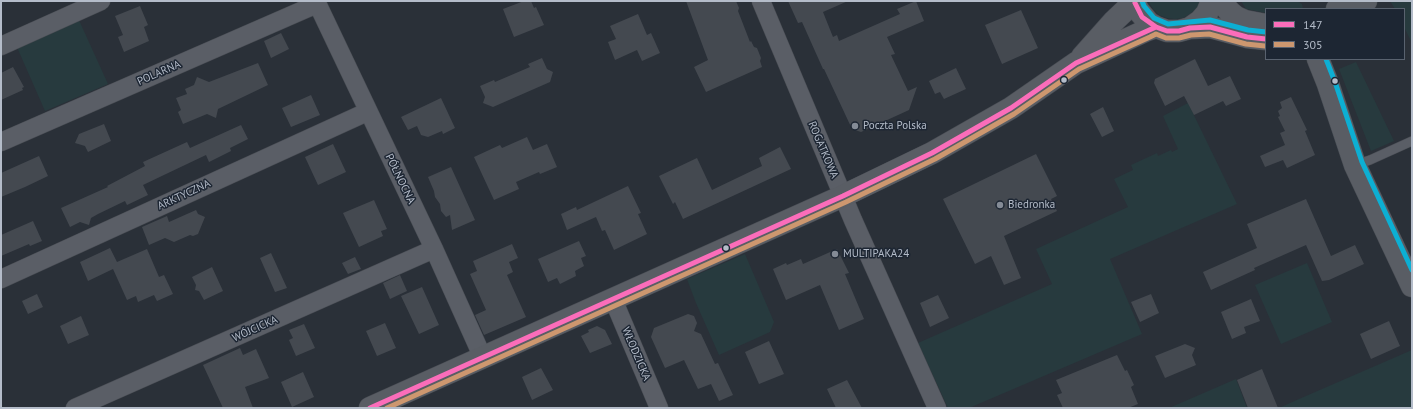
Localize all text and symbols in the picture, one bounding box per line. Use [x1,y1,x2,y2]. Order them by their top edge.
legend [1265,8,1405,60]
text: 147 [1303,17,1323,32]
text: 305 [1303,37,1323,52]
street label: POLARNA [135,58,183,88]
unlabelled marker [1059,75,1069,85]
unlabelled marker [1330,76,1340,86]
street label: ROGATKOWA [805,119,841,181]
place label: Poczta Polska [863,119,927,133]
marker: Poczta Polska [850,121,860,131]
street label: PÓŁNOCNA [382,152,418,206]
street label: ARKTYCZNA [155,177,213,213]
place label: Biedronka [1008,198,1055,212]
marker: Biedronka [995,200,1005,210]
unlabelled marker [721,243,731,253]
place label: MULTIPAKA24 [843,247,909,261]
marker: MULTIPAKA24 [830,249,840,259]
street label: WÓJCICKA [230,313,280,345]
street label: WŁODZICKA [619,325,653,383]

